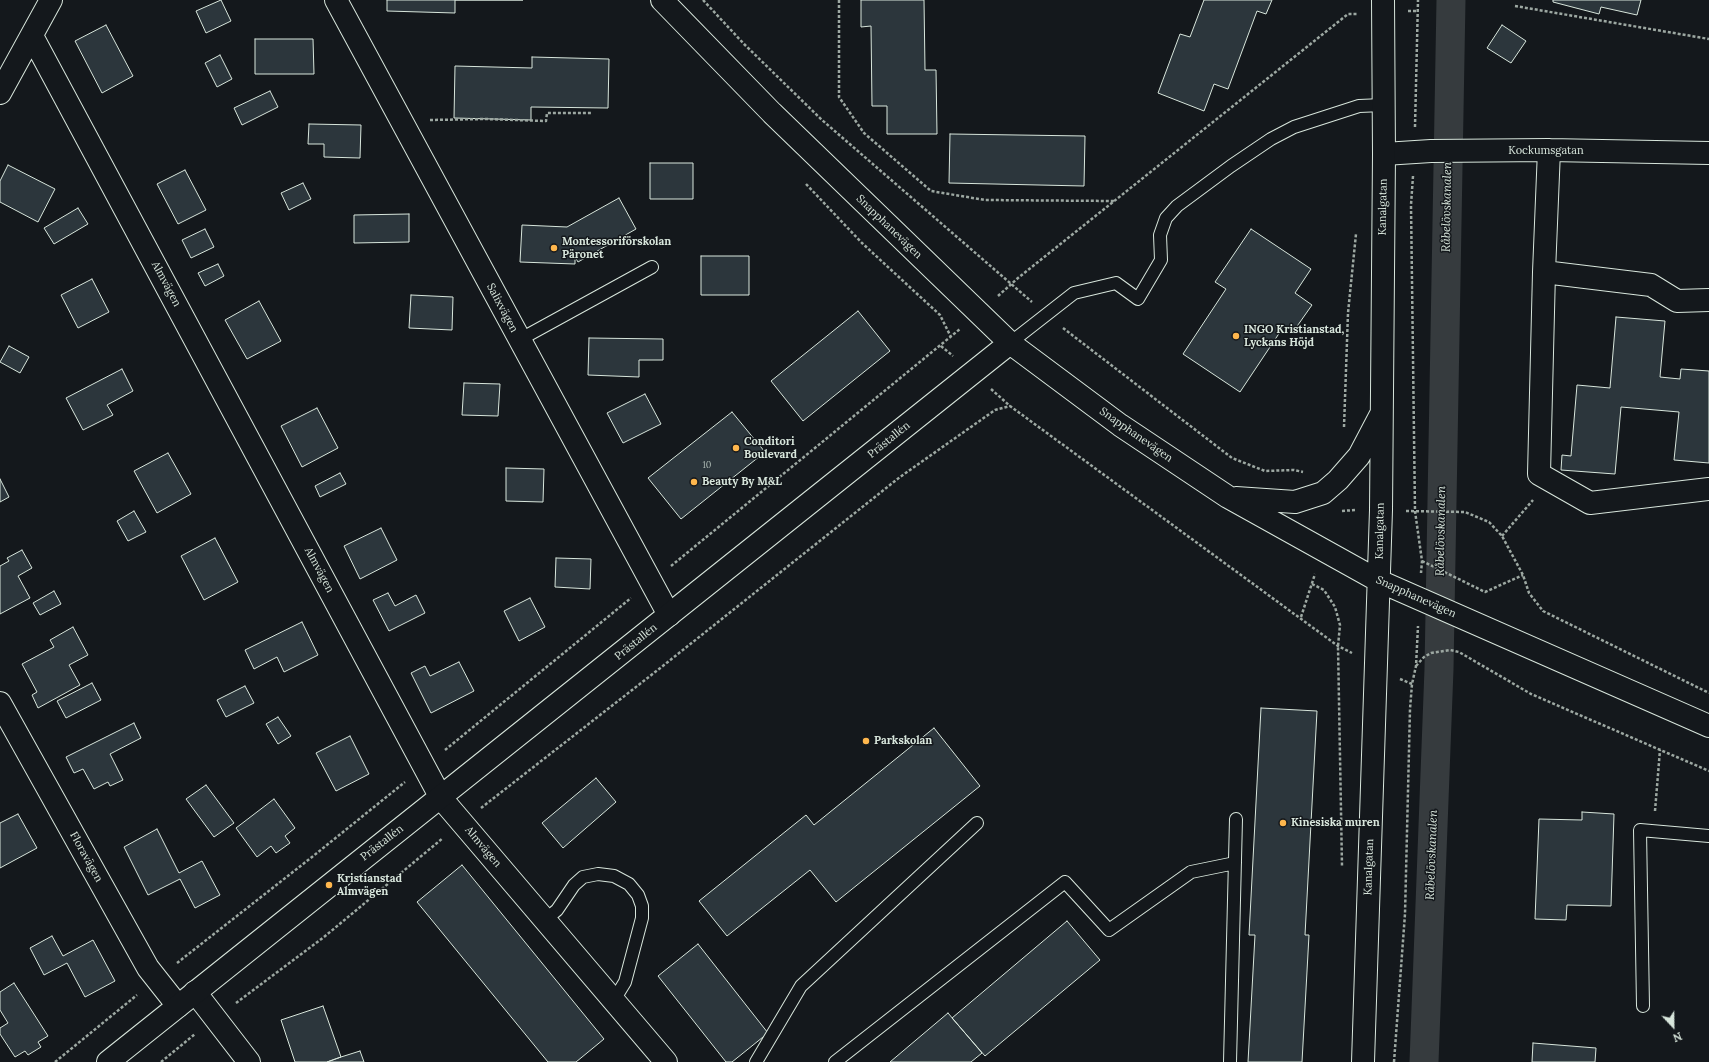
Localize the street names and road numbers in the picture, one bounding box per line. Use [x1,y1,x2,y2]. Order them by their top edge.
street label: Kockumsgatan [1508,144,1584,158]
street label: Kanalgatan [1376,178,1390,236]
street label: Snapphanevägen [853,192,925,262]
street label: Almvägen [149,259,183,309]
street label: Salixvägen [484,281,520,335]
street label: Snapphanevägen [1097,405,1175,465]
street label: Prästallén [865,419,913,461]
street label: Kanalgatan [1373,502,1387,560]
street label: Almvägen [302,545,336,595]
street label: Snapphanevägen [1374,573,1458,621]
street label: Prästallén [612,621,660,663]
street label: Prästallén [358,822,406,864]
street label: Almvägen [462,824,504,870]
street label: Floravägen [67,830,105,884]
street label: Kanalgatan [1361,838,1377,896]

